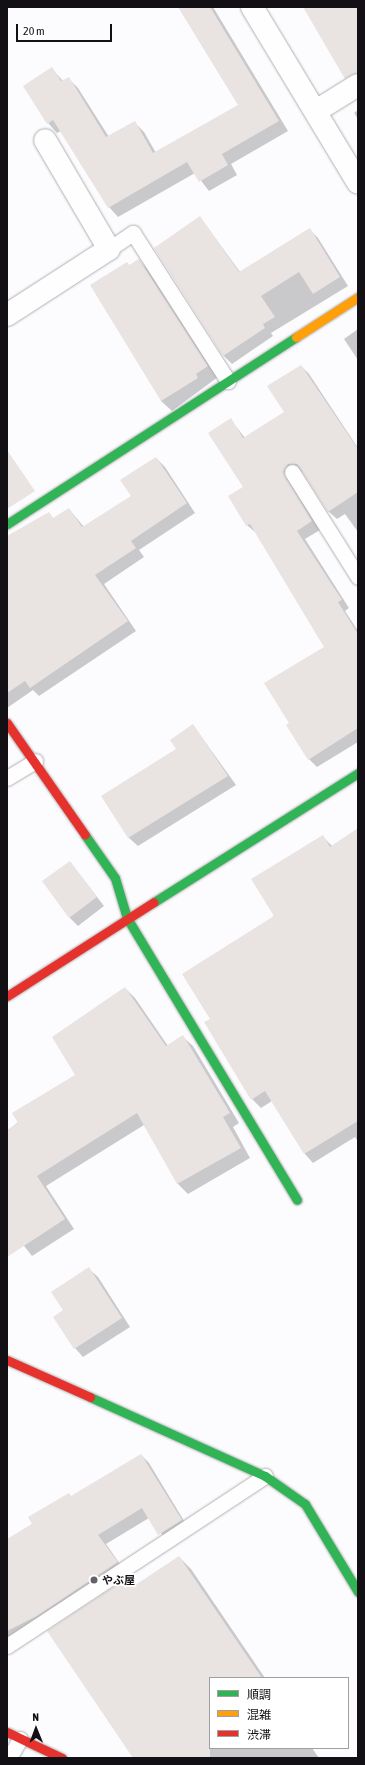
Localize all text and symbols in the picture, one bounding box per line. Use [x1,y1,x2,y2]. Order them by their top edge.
scale bar [18,16,114,42]
text: 20 m [23,24,45,38]
place label: やぶ屋 [102,1573,135,1587]
marker: やぶ屋 [89,1575,99,1585]
legend [209,1677,349,1749]
text: 順調 [247,1688,271,1702]
text: 混雑 [247,1708,271,1722]
north arrow [16,1709,56,1749]
text: N [32,1711,39,1723]
text: 渋滞 [247,1728,271,1742]

